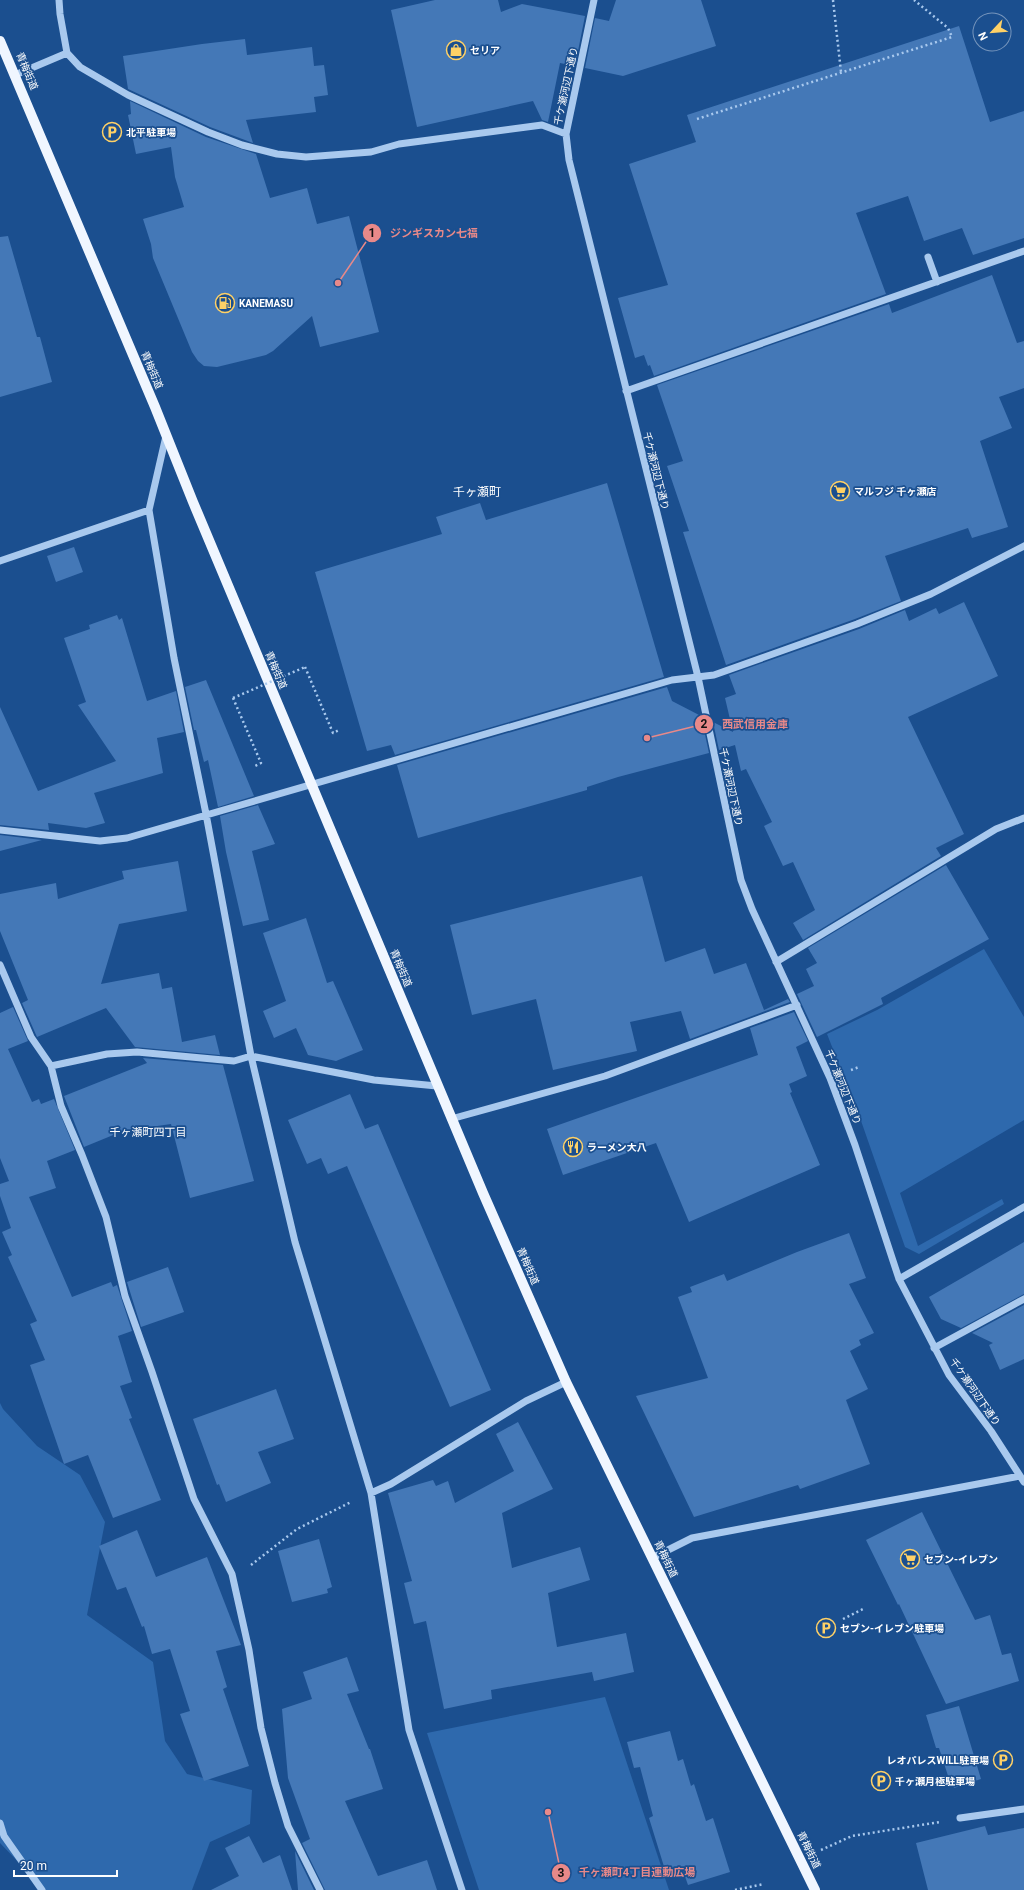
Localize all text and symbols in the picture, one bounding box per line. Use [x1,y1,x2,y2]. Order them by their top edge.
north arrow [972,12,1012,52]
text: N [976,30,991,43]
shop icon: セリア [445,39,467,61]
place label: セリア [470,45,500,56]
street label: 千ケ瀬河辺下通り [552,46,580,126]
street label: 青梅街道 [14,50,40,92]
parking icon: 北平駐車場 [101,121,123,143]
place label: 北平駐車場 [126,127,176,138]
callout: ジンギスカン七福 [362,222,486,245]
text: 1 [369,226,375,240]
text: ジンギスカン七福 [390,227,478,240]
fuel station icon: KANEMASU [214,292,236,314]
place label: KANEMASU [239,298,293,309]
street label: 青梅街道 [139,349,165,391]
street label: 千ケ瀬河辺下通り [641,431,671,511]
supermarket icon: マルフジ 千ヶ瀬店 [829,480,851,502]
district label: 千ヶ瀬町 [453,485,501,499]
place label: マルフジ 千ヶ瀬店 [854,486,937,497]
street label: 青梅街道 [263,649,289,691]
callout: 西武信用金庫 [694,712,796,735]
text: 2 [701,717,708,731]
text: 西武信用金庫 [722,718,788,731]
street label: 千ケ瀬河辺下通り [717,747,745,827]
street label: 青梅街道 [388,947,414,989]
street label: 千ケ瀬河辺下通り [823,1048,863,1126]
district label: 千ヶ瀬町四丁目 [110,1126,187,1139]
restaurant icon: ラーメン大八 [562,1136,584,1158]
place label: ラーメン大八 [587,1142,647,1153]
street label: 青梅街道 [515,1245,541,1287]
street label: 千ケ瀬河辺下通り [948,1356,1002,1428]
street label: 青梅街道 [652,1539,680,1579]
supermarket icon: セブン-イレブン [899,1548,921,1570]
place label: セブン-イレブン [924,1554,998,1565]
parking icon: セブン-イレブン駐車場 [815,1617,837,1639]
place label: セブン-イレブン駐車場 [840,1623,944,1634]
parking icon: レオパレスWILL駐車場 [992,1749,1014,1771]
place label: レオパレスWILL駐車場 [887,1755,989,1766]
parking icon: 千ヶ瀬月極駐車場 [870,1770,892,1792]
place label: 千ヶ瀬月極駐車場 [895,1776,975,1787]
street label: 青梅街道 [795,1830,823,1870]
scale bar [14,1852,117,1878]
text: 20 m [20,1859,47,1873]
callout: 千ヶ瀬町4丁目運動広場 [551,1861,703,1884]
text: 3 [558,1866,565,1880]
text: 千ヶ瀬町4丁目運動広場 [579,1866,695,1879]

